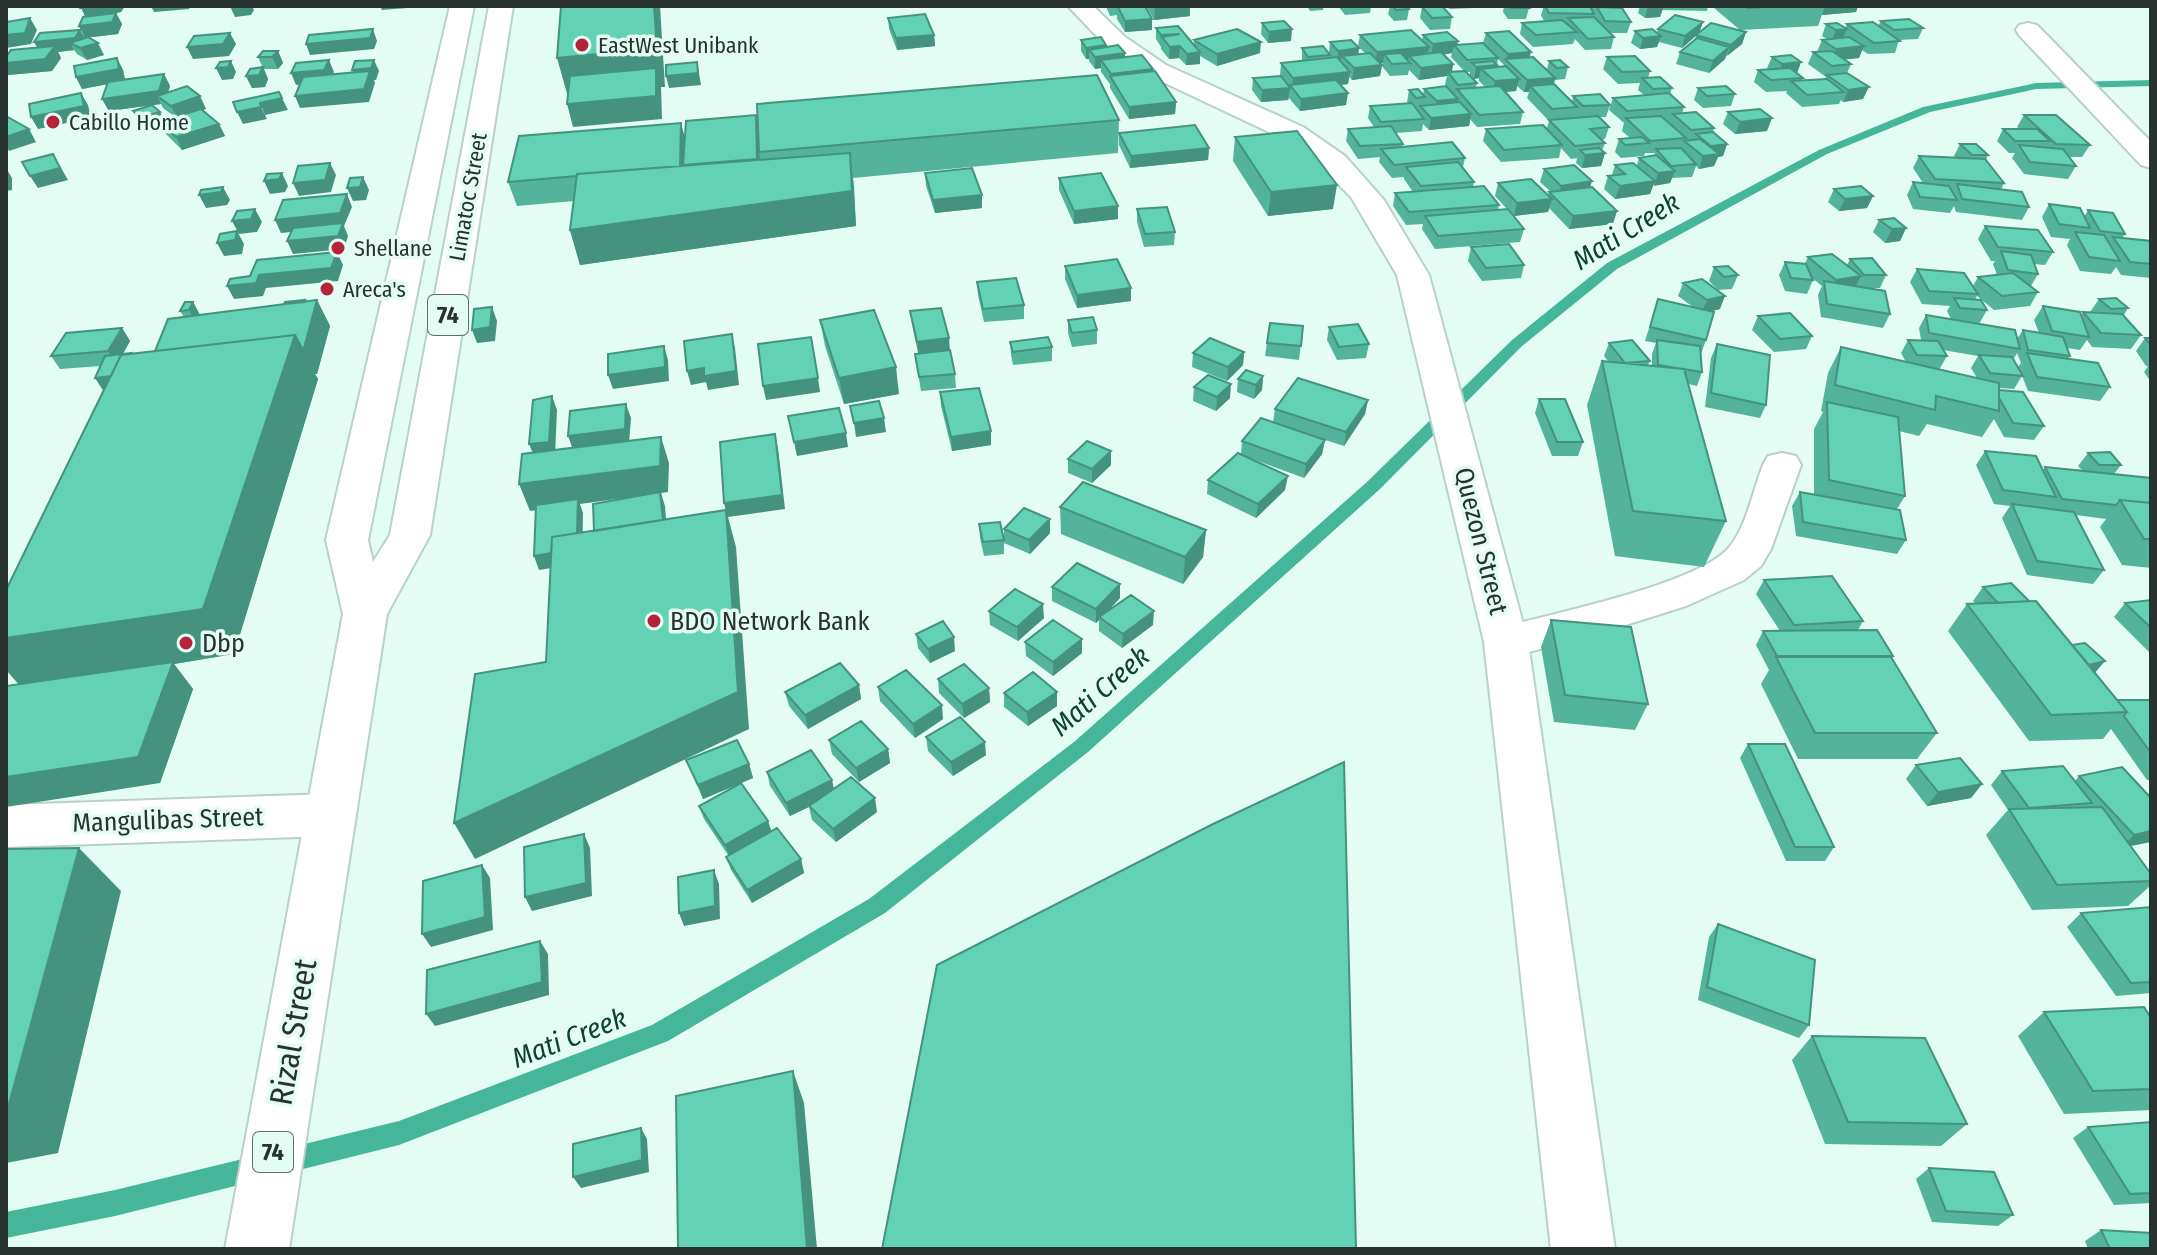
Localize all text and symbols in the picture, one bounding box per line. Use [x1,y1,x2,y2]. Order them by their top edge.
place label: EastWest Unibank [598,32,759,59]
marker: EastWest Unibank [573,36,591,54]
place label: Cabillo Home [69,109,189,136]
marker: Cabillo Home [44,113,62,131]
street label: Limatoc Street [443,130,493,263]
water label: Mati Creek [1566,185,1686,277]
place label: Shellane [354,235,432,262]
marker: Shellane [329,239,347,257]
place label: Areca's [343,276,406,303]
marker: Areca's [318,280,336,298]
road number: 74 [428,295,468,335]
street label: Quezon Street [1448,464,1514,618]
place label: BDO Network Bank [670,606,871,637]
marker: BDO Network Bank [645,612,663,630]
place label: Dbp [202,628,245,659]
marker: Dbp [177,634,195,652]
water label: Mati Creek [1044,639,1156,743]
street label: Mangulibas Street [72,801,265,839]
street label: Rizal Street [261,955,325,1108]
water label: Mati Creek [507,1001,631,1075]
road number: 74 [253,1132,293,1172]

